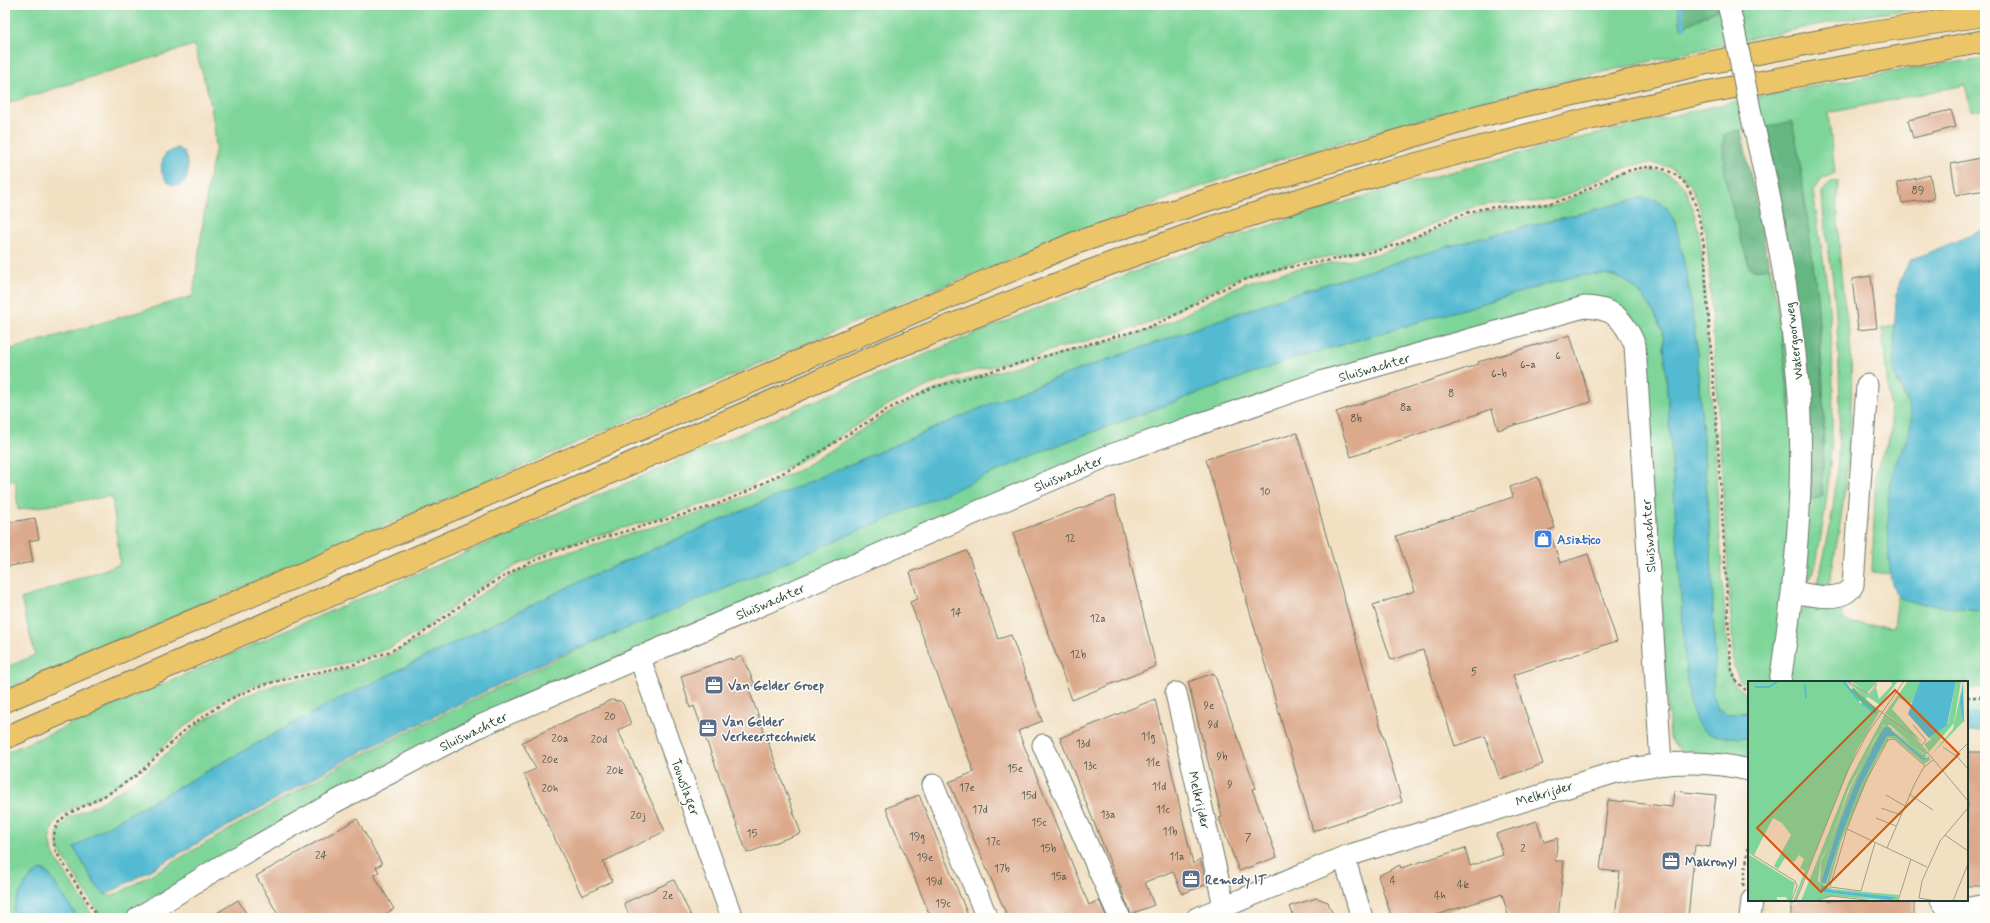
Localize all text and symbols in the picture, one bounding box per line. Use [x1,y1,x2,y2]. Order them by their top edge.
house number: 89 [1912,184,1924,198]
street label: Watergoorweg [1781,301,1808,380]
house number: 6 [1555,349,1561,363]
street label: Sluiswachter [1337,350,1413,387]
house number: 6-a [1520,358,1536,372]
house number: 6-b [1491,367,1507,381]
house number: 8 [1448,387,1454,401]
house number: 8a [1400,401,1412,415]
house number: 8b [1350,412,1362,426]
street label: Sluiswachter [1031,452,1106,497]
house number: 10 [1259,485,1271,499]
street label: Sluiswachter [1638,498,1661,573]
shop icon: Asiatico [1532,528,1554,550]
house number: 12 [1065,532,1076,546]
place label: Asiatico [1557,532,1601,549]
street label: Sluiswachter [733,580,808,625]
house number: 14 [950,606,962,620]
house number: 12a [1090,612,1107,626]
house number: 12b [1070,648,1086,662]
house number: 5 [1471,665,1478,679]
office icon: Van Gelder Groep [703,674,725,696]
place label: Van Gelder Groep [728,678,824,695]
inset map [1748,681,1968,901]
house number: 9e [1204,699,1215,713]
street label: Sluiswachter [437,708,511,756]
house number: 20 [604,710,616,724]
place label: Van Gelder Verkeerstechniek [722,714,817,746]
office icon: Van Gelder Verkeerstechniek [697,717,719,739]
house number: 9d [1208,718,1218,732]
house number: 11g [1141,730,1155,744]
house number: 20a [551,732,569,746]
house number: 20d [591,733,607,747]
house number: 13d [1076,737,1090,751]
house number: 9b [1217,750,1227,764]
house number: 20e [541,753,559,767]
house number: 11e [1145,756,1161,770]
street label: Touwslager [665,757,703,820]
house number: 13c [1083,759,1098,773]
house number: 15e [1007,762,1024,776]
house number: 20k [606,764,624,778]
street label: Melkrijder [1184,770,1214,831]
house number: 9 [1227,778,1233,792]
street label: Melkrijder [1514,778,1576,811]
house number: 11d [1152,780,1166,794]
house number: 17e [959,781,976,795]
house number: 20h [541,782,559,796]
house number: 15d [1021,789,1037,803]
house number: 17d [972,803,988,817]
house number: 11c [1156,803,1171,817]
house number: 13a [1100,808,1116,822]
house number: 20j [630,809,646,823]
house number: 15c [1031,816,1047,830]
house number: 11b [1162,825,1178,839]
house number: 15 [747,827,758,841]
house number: 19g [909,830,925,844]
house number: 7 [1245,831,1252,845]
house number: 17c [986,835,1001,849]
house number: 15b [1040,842,1056,856]
house number: 2 [1520,842,1526,856]
house number: 24 [315,849,327,863]
house number: 11a [1169,850,1185,864]
office icon: Makronyl [1660,850,1682,872]
house number: 19e [917,851,934,865]
place label: Makronyl [1685,854,1737,871]
house number: 17b [994,862,1010,876]
office icon: Remedy IT [1180,868,1202,890]
house number: 15a [1051,870,1068,884]
place label: Remedy IT [1205,872,1268,889]
house number: 4 [1390,874,1397,888]
house number: 19d [926,875,942,889]
house number: 4k [1457,878,1469,892]
house number: 2e [663,889,674,903]
house number: 4h [1434,889,1446,903]
house number: 19c [935,897,951,911]

